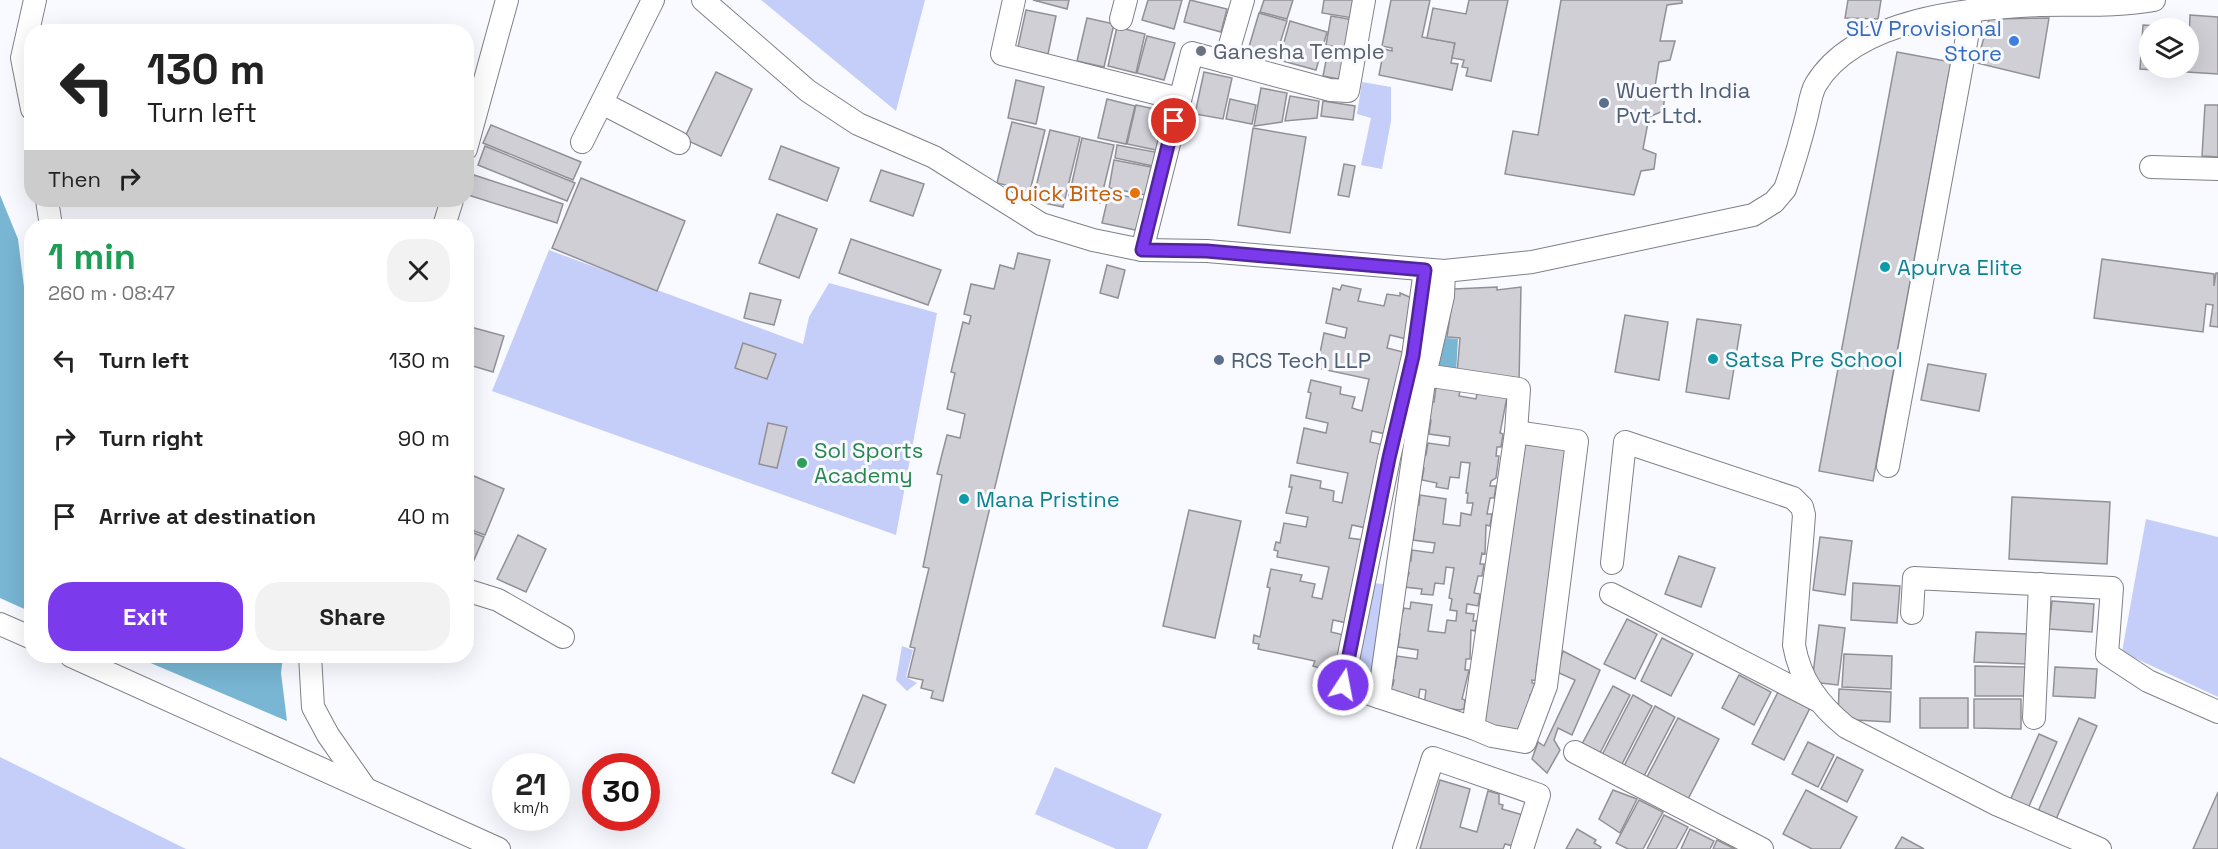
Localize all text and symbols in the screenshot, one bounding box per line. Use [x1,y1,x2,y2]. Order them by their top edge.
place label: SLV Provisional Store [1846,14,2002,67]
map controls [2139,18,2199,78]
button: layers [2139,18,2199,78]
marker: SLV Provisional Store [2007,34,2021,48]
place label: Ganesha Temple [1213,37,1385,65]
text: 130 m [147,43,265,96]
marker: Ganesha Temple [1194,44,1208,58]
icon: left [48,48,126,126]
place label: Wuerth India Pvt. Ltd. [1616,76,1751,129]
text: Turn left [147,95,257,130]
pin [1148,95,1199,146]
marker: Wuerth India Pvt. Ltd. [1597,96,1611,110]
icon: arrive [1157,104,1190,137]
icon: right [113,162,146,195]
text: Then [48,165,101,193]
place label: Quick Bites [1005,179,1123,207]
marker: Quick Bites [1128,186,1142,200]
text: 1 min [48,234,136,280]
button: close [387,239,450,302]
place label: Apurva Elite [1897,253,2023,281]
marker: Apurva Elite [1878,260,1892,274]
text: 260 m · 08:47 [48,280,175,306]
icon: left [48,344,81,377]
place label: Satsa Pre School [1725,345,1903,373]
text: Turn left [99,346,189,374]
text: 130 m [389,346,450,374]
place label: RCS Tech LLP [1231,346,1371,374]
marker: Satsa Pre School [1706,352,1720,366]
marker: RCS Tech LLP [1212,353,1226,367]
icon: right [48,422,81,455]
text: Turn right [99,424,204,452]
text: 90 m [398,424,450,452]
place label: Sol Sports Academy [814,436,923,489]
marker: Sol Sports Academy [795,456,809,470]
place label: Mana Pristine [976,485,1120,513]
marker: Mana Pristine [957,492,971,506]
icon: arrive [48,500,81,533]
text: Arrive at destination [99,502,316,530]
text: 40 m [398,502,450,530]
button: Exit [48,582,243,651]
button: Share [255,582,450,651]
position arrow [1311,653,1375,717]
speed limit sign: 30 [582,753,660,831]
text: 21 [515,765,547,804]
text: km/h [513,798,549,817]

